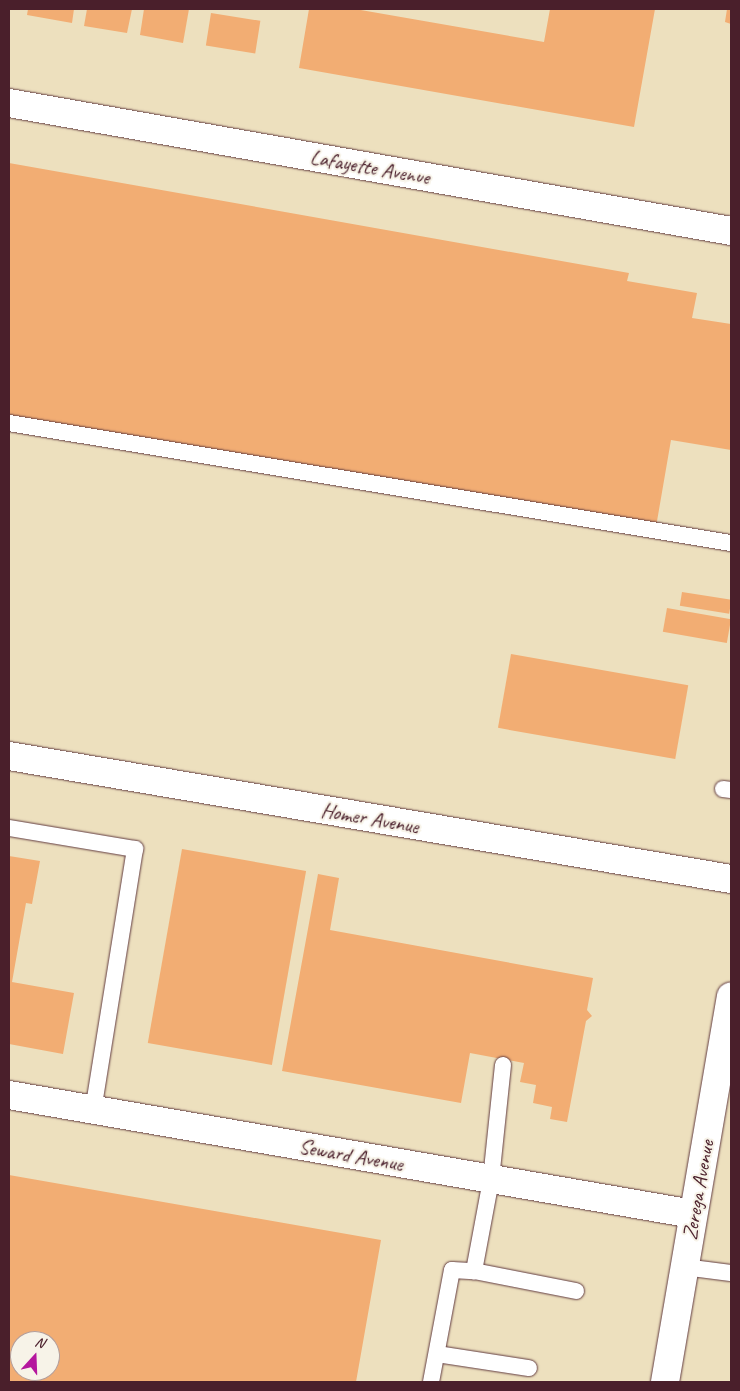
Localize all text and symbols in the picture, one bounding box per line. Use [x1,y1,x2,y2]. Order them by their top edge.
street label: Lafayette Avenue [308,144,432,190]
street label: Homer Avenue [319,797,421,839]
street label: Seward Avenue [297,1133,405,1177]
street label: Zerega Avenue [677,1138,719,1242]
north arrow [10,1331,60,1381]
text: N [33,1333,47,1352]

